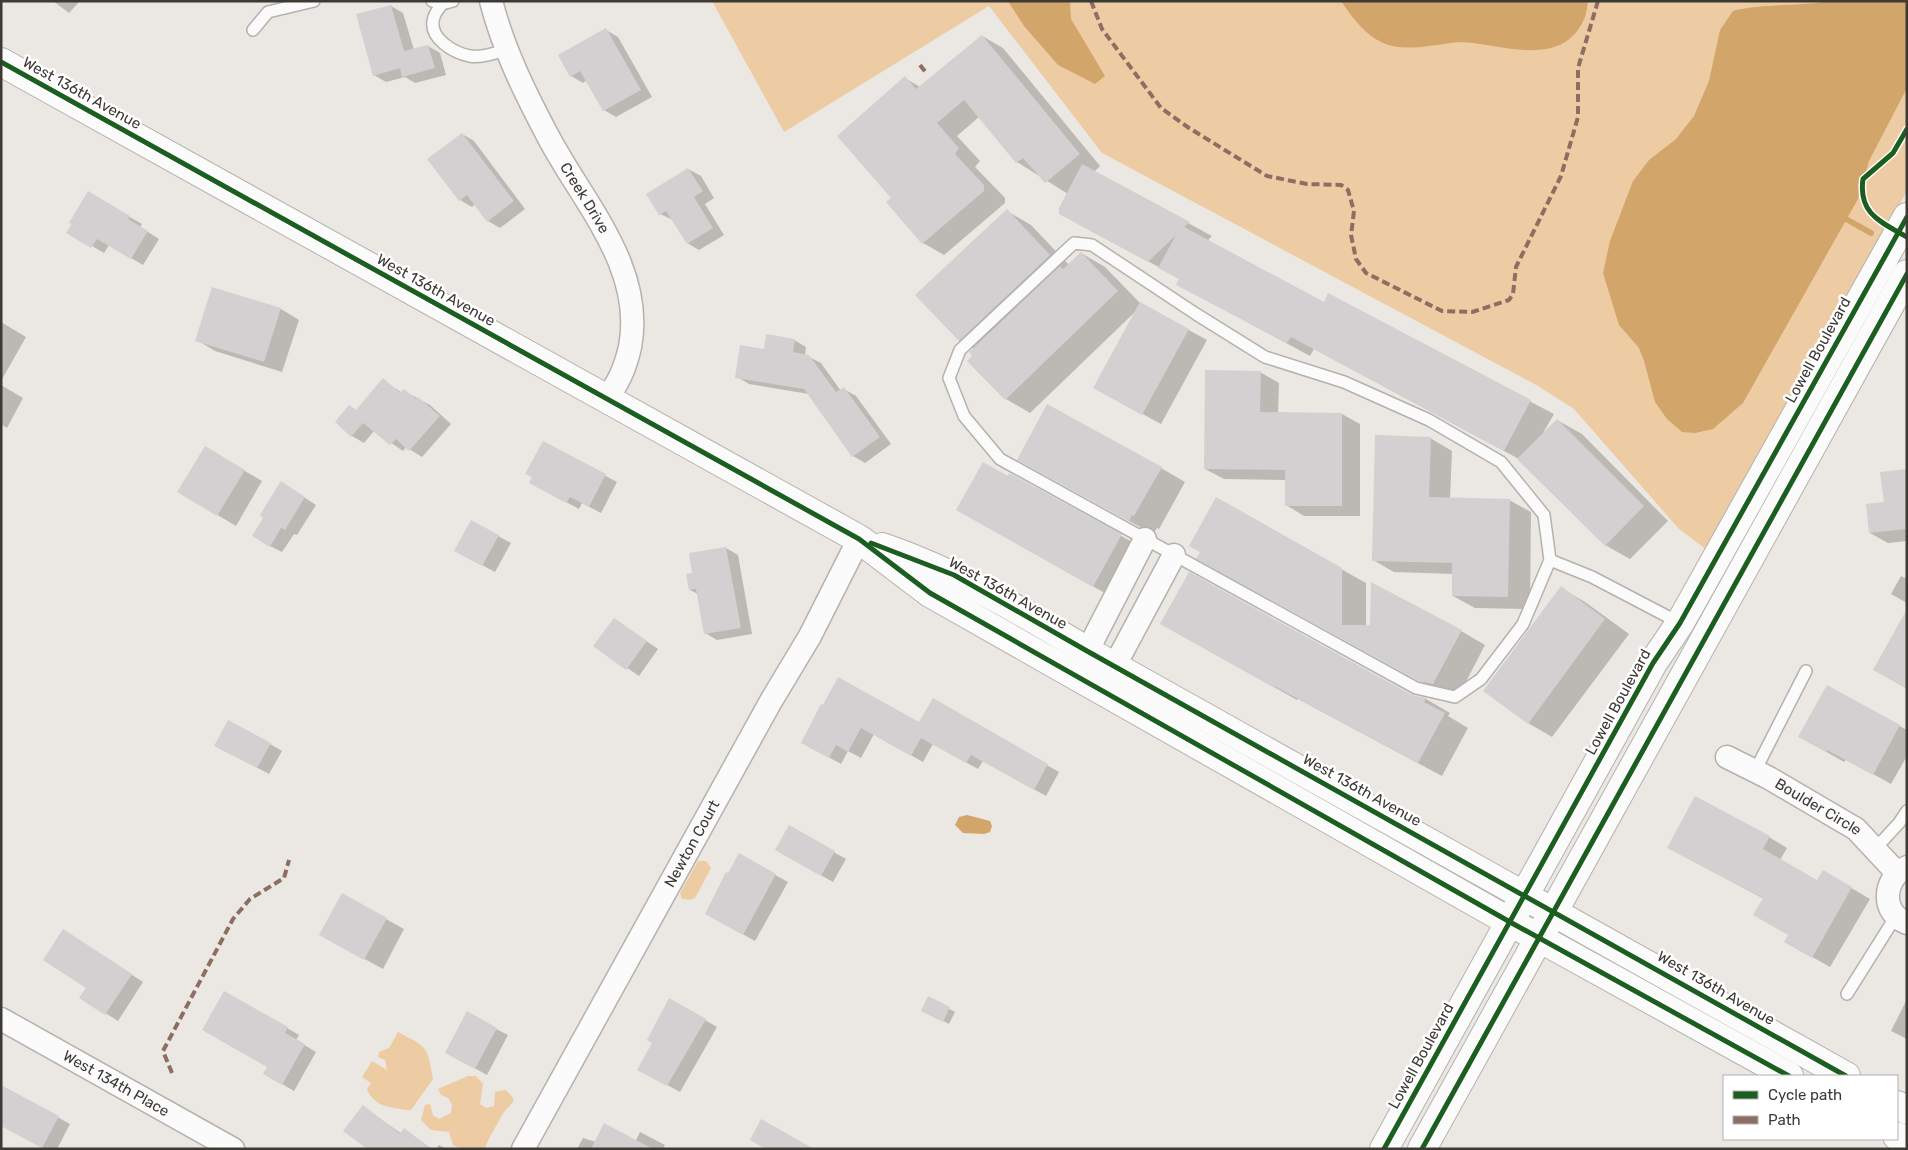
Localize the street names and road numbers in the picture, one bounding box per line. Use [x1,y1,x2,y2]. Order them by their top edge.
street label: West 136th Avenue [20,53,144,133]
street label: Creek Drive [556,159,613,237]
street label: West 136th Avenue [374,250,498,330]
street label: Lowell Boulevard [1782,294,1854,406]
street label: West 136th Avenue [946,553,1070,633]
street label: Lowell Boulevard [1582,646,1654,758]
street label: West 136th Avenue [1300,750,1424,830]
street label: Boulder Circle [1772,774,1866,839]
street label: Newton Court [661,797,723,891]
street label: West 136th Avenue [1654,947,1778,1029]
street label: Lowell Boulevard [1385,1000,1457,1112]
street label: West 134th Place [60,1047,172,1120]

